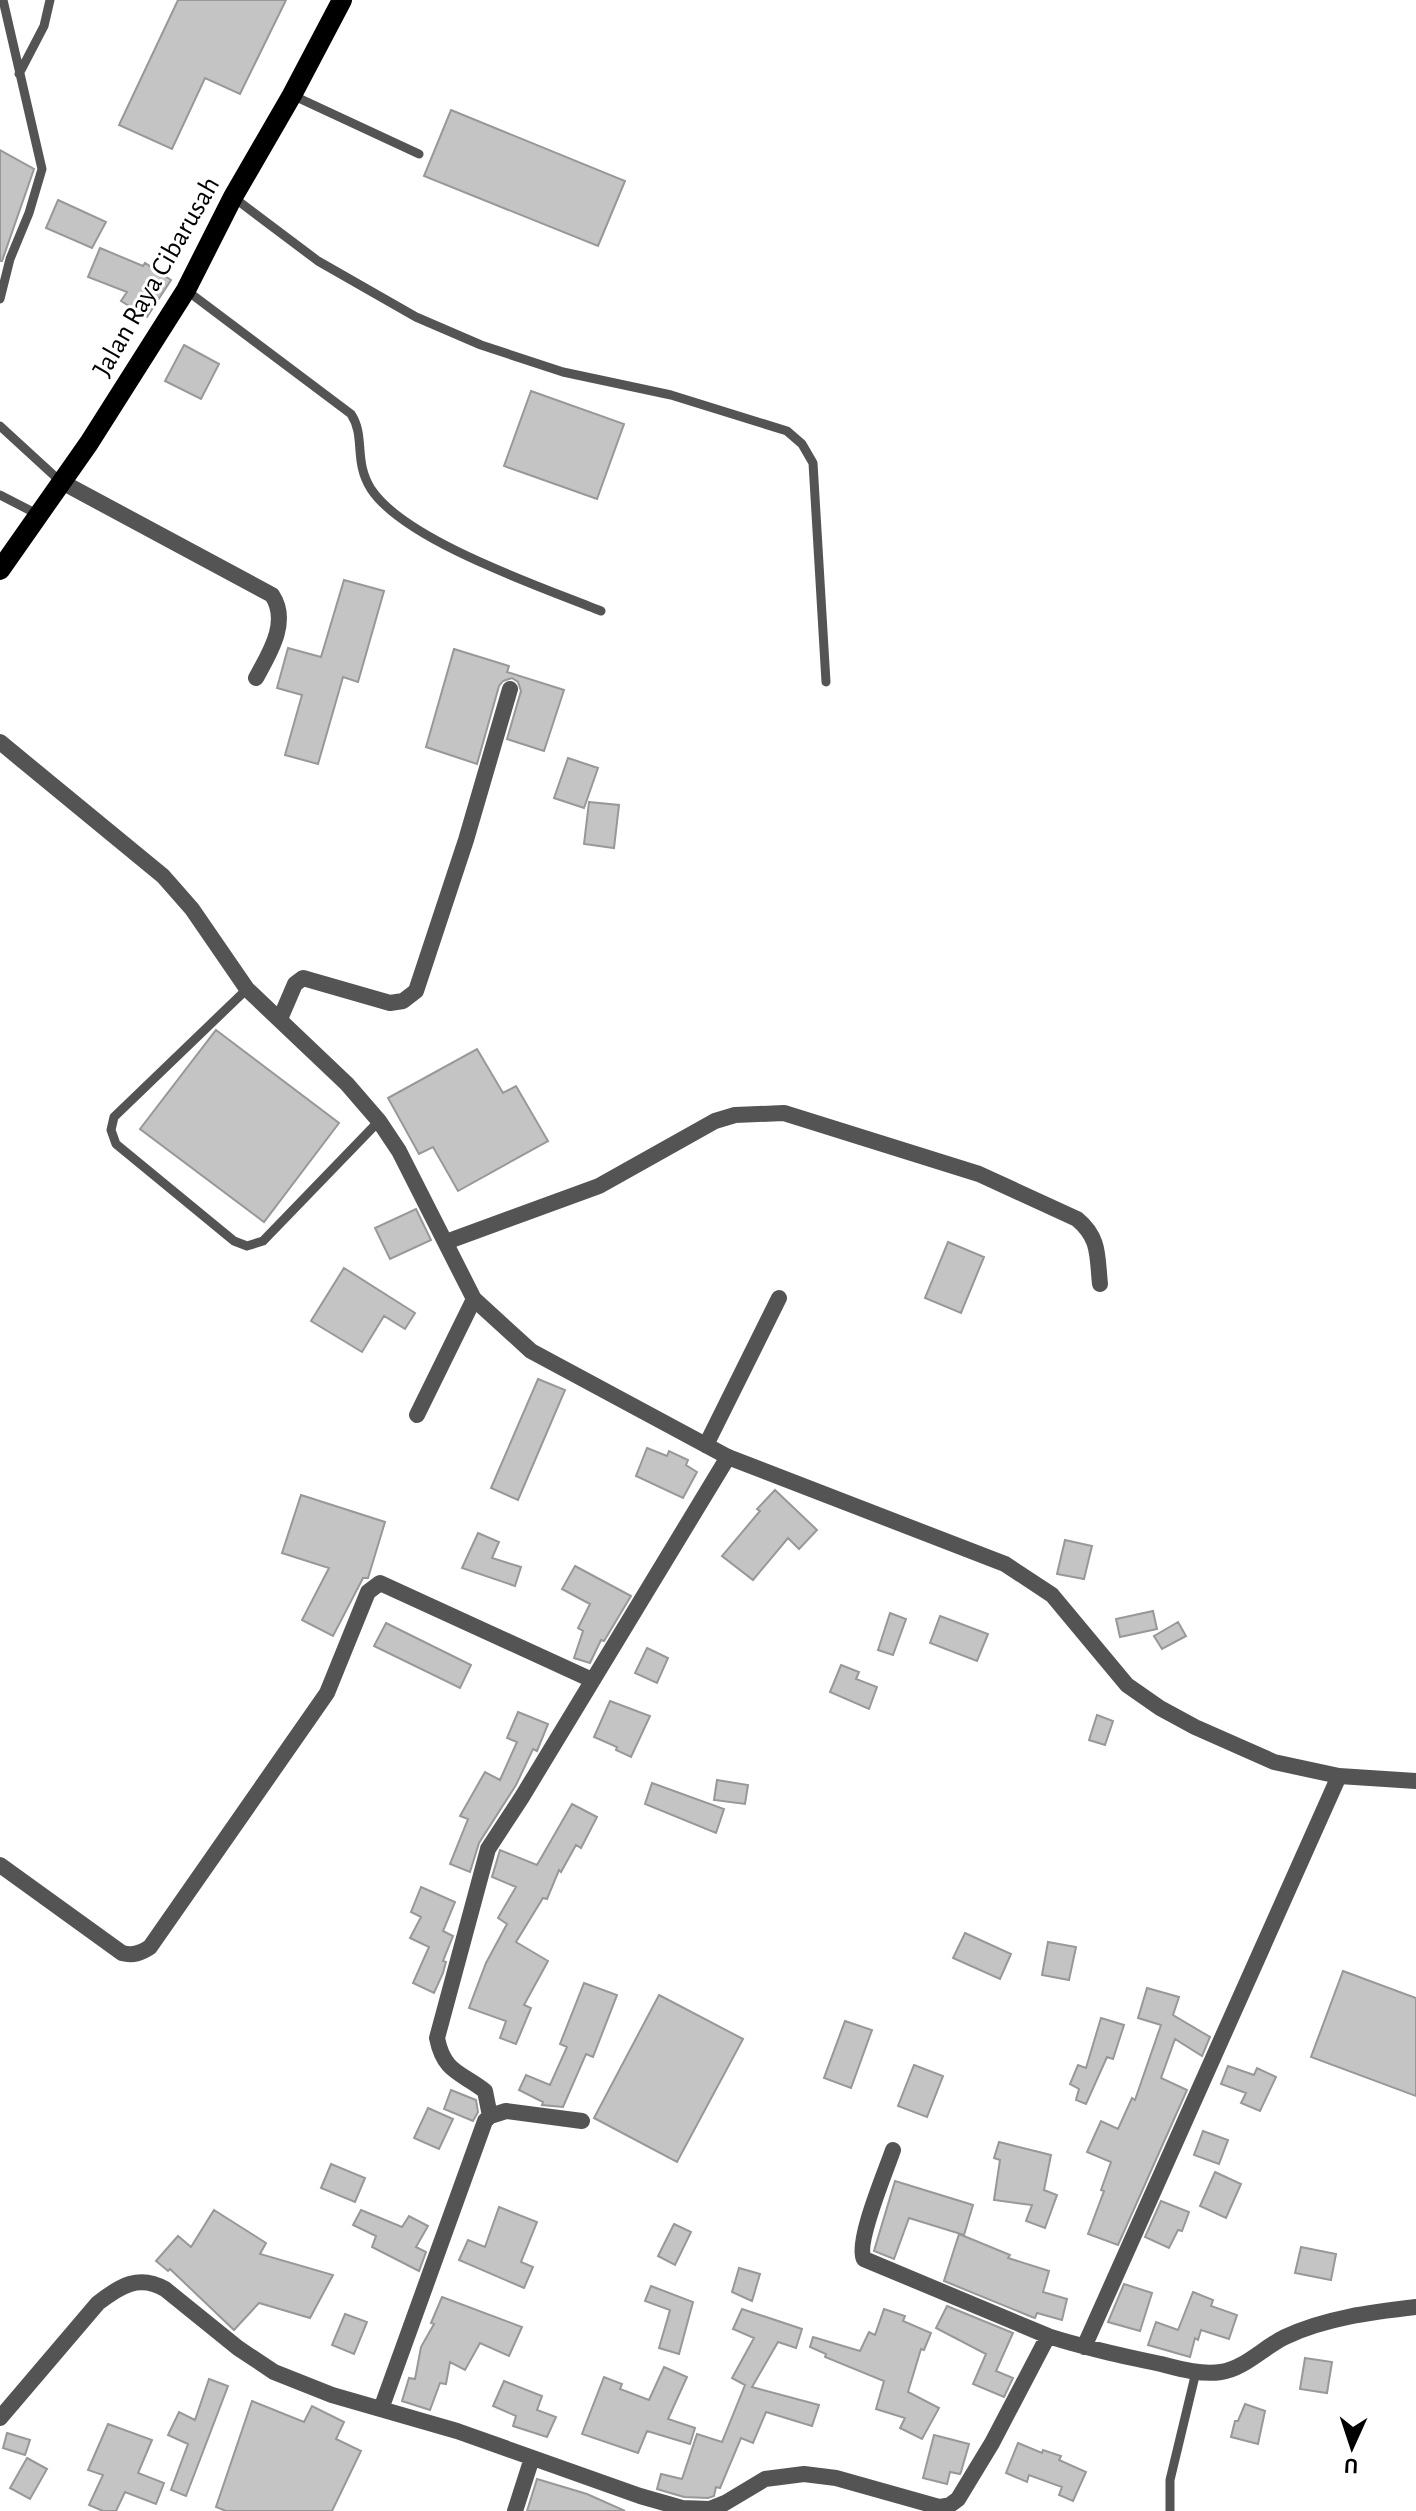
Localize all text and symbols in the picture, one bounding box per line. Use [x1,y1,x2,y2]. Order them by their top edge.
street label: Jalan Raya Cibarusah [88,172,225,382]
north arrow [1312,2407,1392,2487]
text: U [1343,2455,1359,2477]

